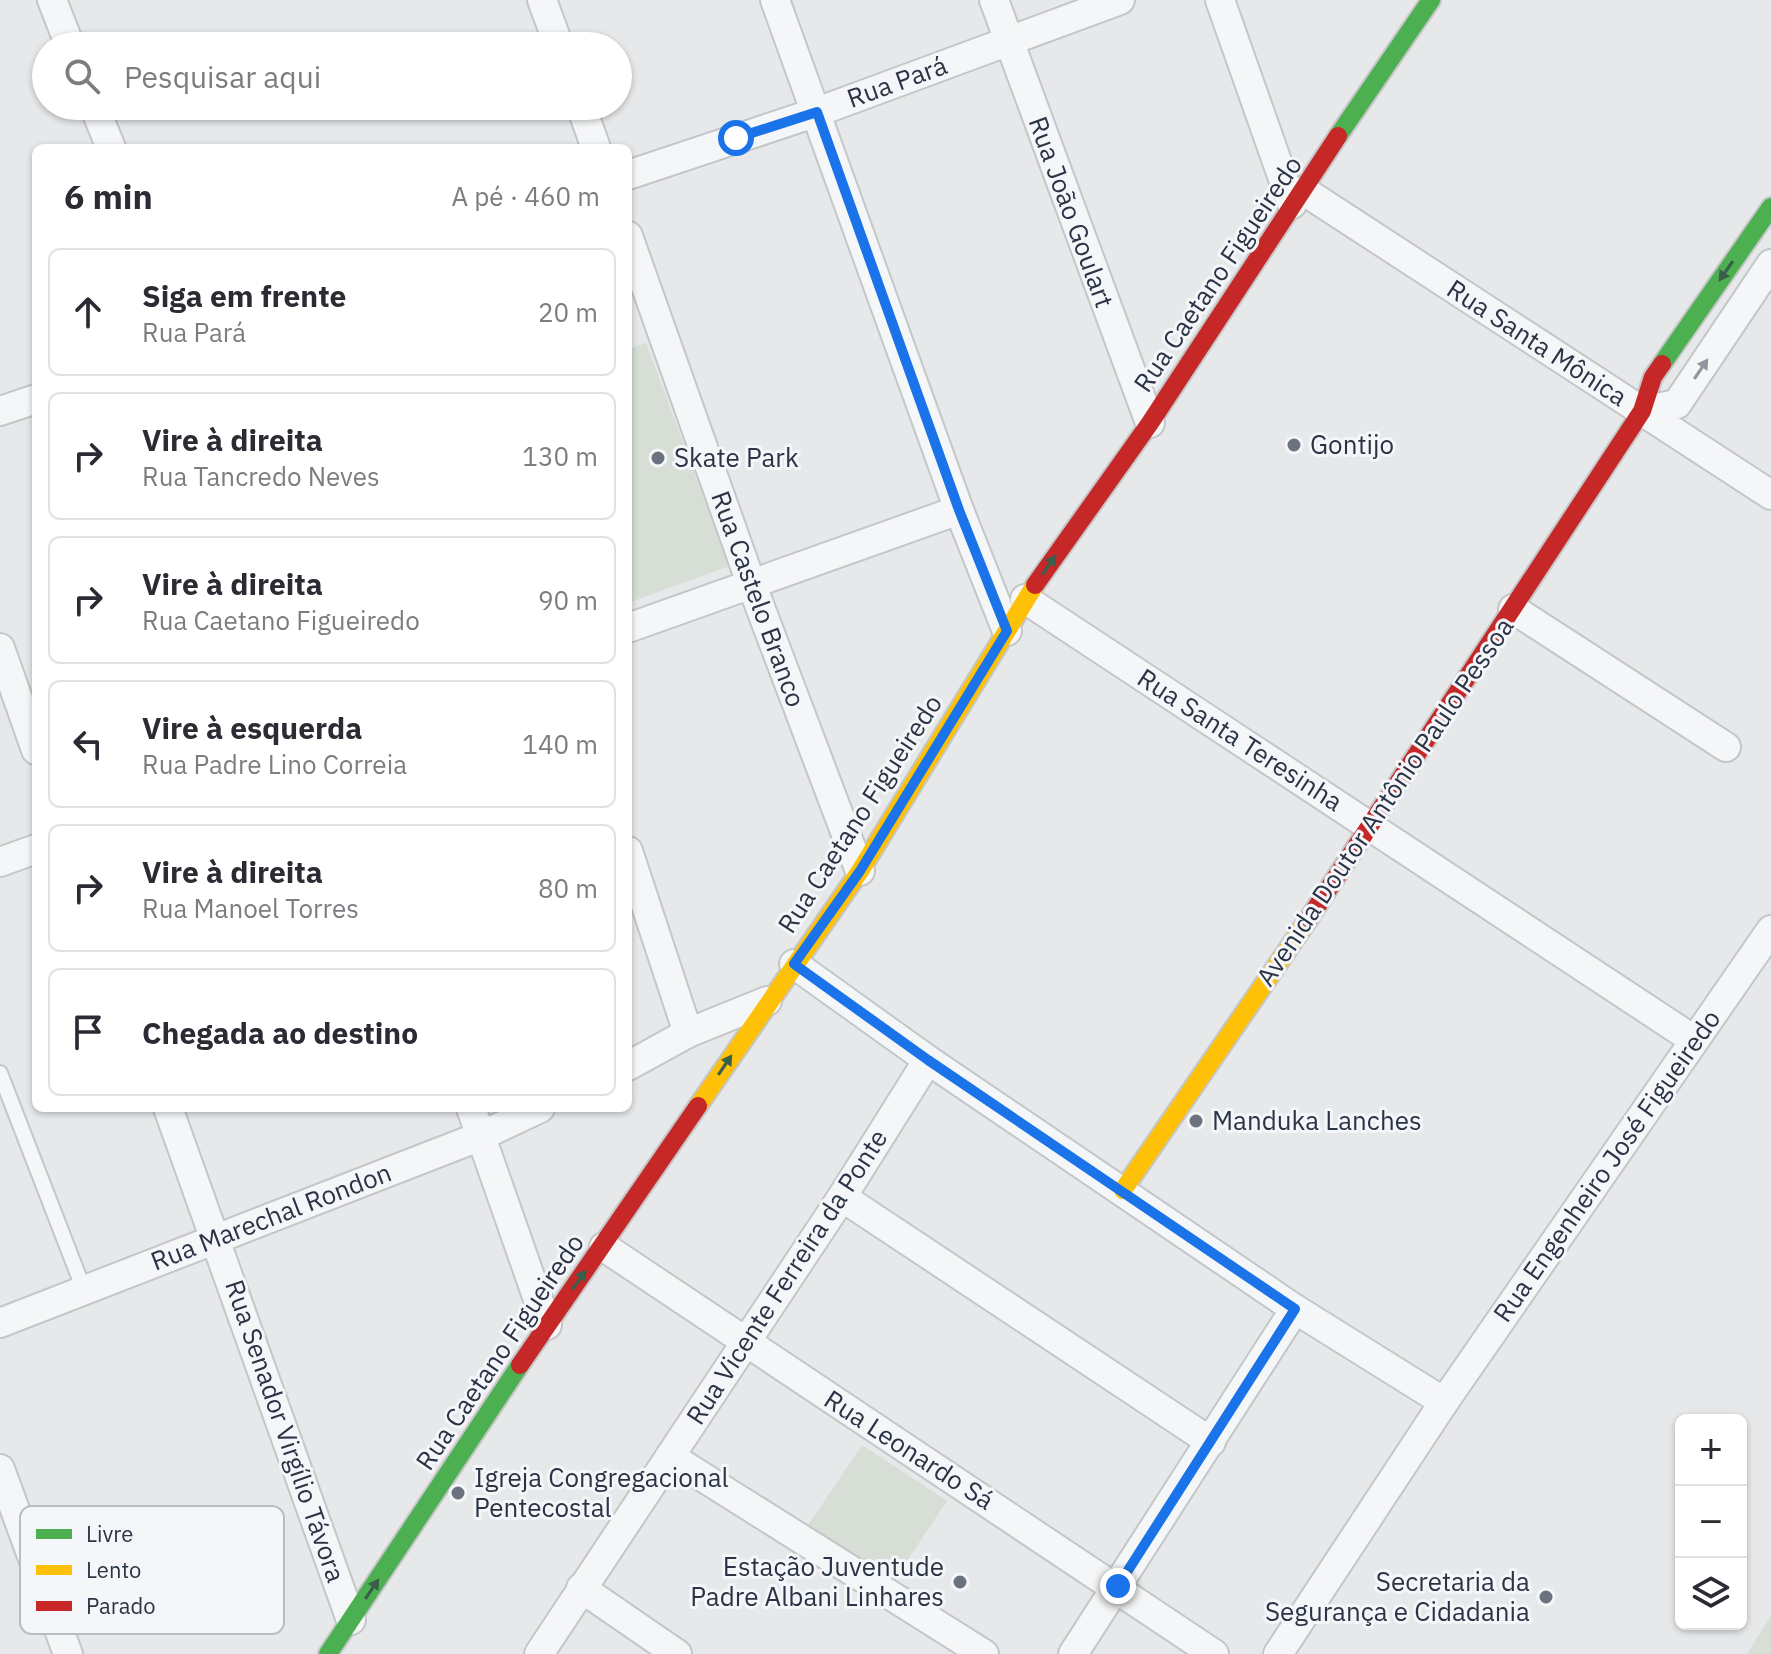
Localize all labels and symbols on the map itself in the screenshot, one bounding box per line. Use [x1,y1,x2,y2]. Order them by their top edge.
street label: Rua Pará [842,47,952,115]
street label: Rua João Goulart [1022,111,1122,312]
route start [718,120,754,156]
street label: Rua Caetano Figueiredo [1125,149,1309,398]
one-way arrow [1719,261,1734,282]
street label: Rua Santa Mônica [1441,271,1634,413]
one-way arrow [1693,358,1707,380]
place label: Gontijo [1310,427,1394,461]
marker: Gontijo [1285,436,1303,454]
place label: Skate Park [674,440,799,474]
marker: Skate Park [649,449,667,467]
street label: Rua Castelo Branco [704,486,814,711]
one-way arrow [1041,555,1056,576]
street label: Avenida Doutor Antônio Paulo Pessoa [1248,611,1521,992]
street label: Rua Santa Teresinha [1131,660,1350,818]
street label: Rua Caetano Figueiredo [769,688,949,939]
street label: Rua Engenheiro José Figueiredo [1485,1002,1727,1328]
one-way arrow [717,1054,732,1076]
place label: Manduka Lanches [1212,1103,1422,1137]
marker: Manduka Lanches [1187,1112,1205,1130]
street label: Rua Vicente Ferreira da Ponte [678,1122,894,1431]
street label: Rua Marechal Rondon [145,1154,396,1278]
street label: Rua Caetano Figueiredo [407,1227,591,1476]
one-way arrow [571,1270,586,1291]
street label: Rua Senador Virgílio Távora [218,1275,354,1587]
street label: Rua Leonardo Sá [818,1382,1001,1517]
place label: Igreja Congregacional Pentecostal [474,1460,729,1524]
marker: Igreja Congregacional Pentecostal [449,1484,467,1502]
legend [20,1506,284,1634]
text: Livre [86,1519,133,1548]
place label: Estação Juventude Padre Albani Linhares [690,1549,944,1613]
text: Lento [86,1555,141,1584]
place label: Secretaria da Segurança e Cidadania [1265,1564,1530,1628]
route end [1100,1568,1136,1604]
marker: Estação Juventude Padre Albani Linhares [951,1573,969,1591]
one-way arrow [364,1578,378,1600]
marker: Secretaria da Segurança e Cidadania [1537,1588,1555,1606]
text: Parado [86,1591,156,1620]

